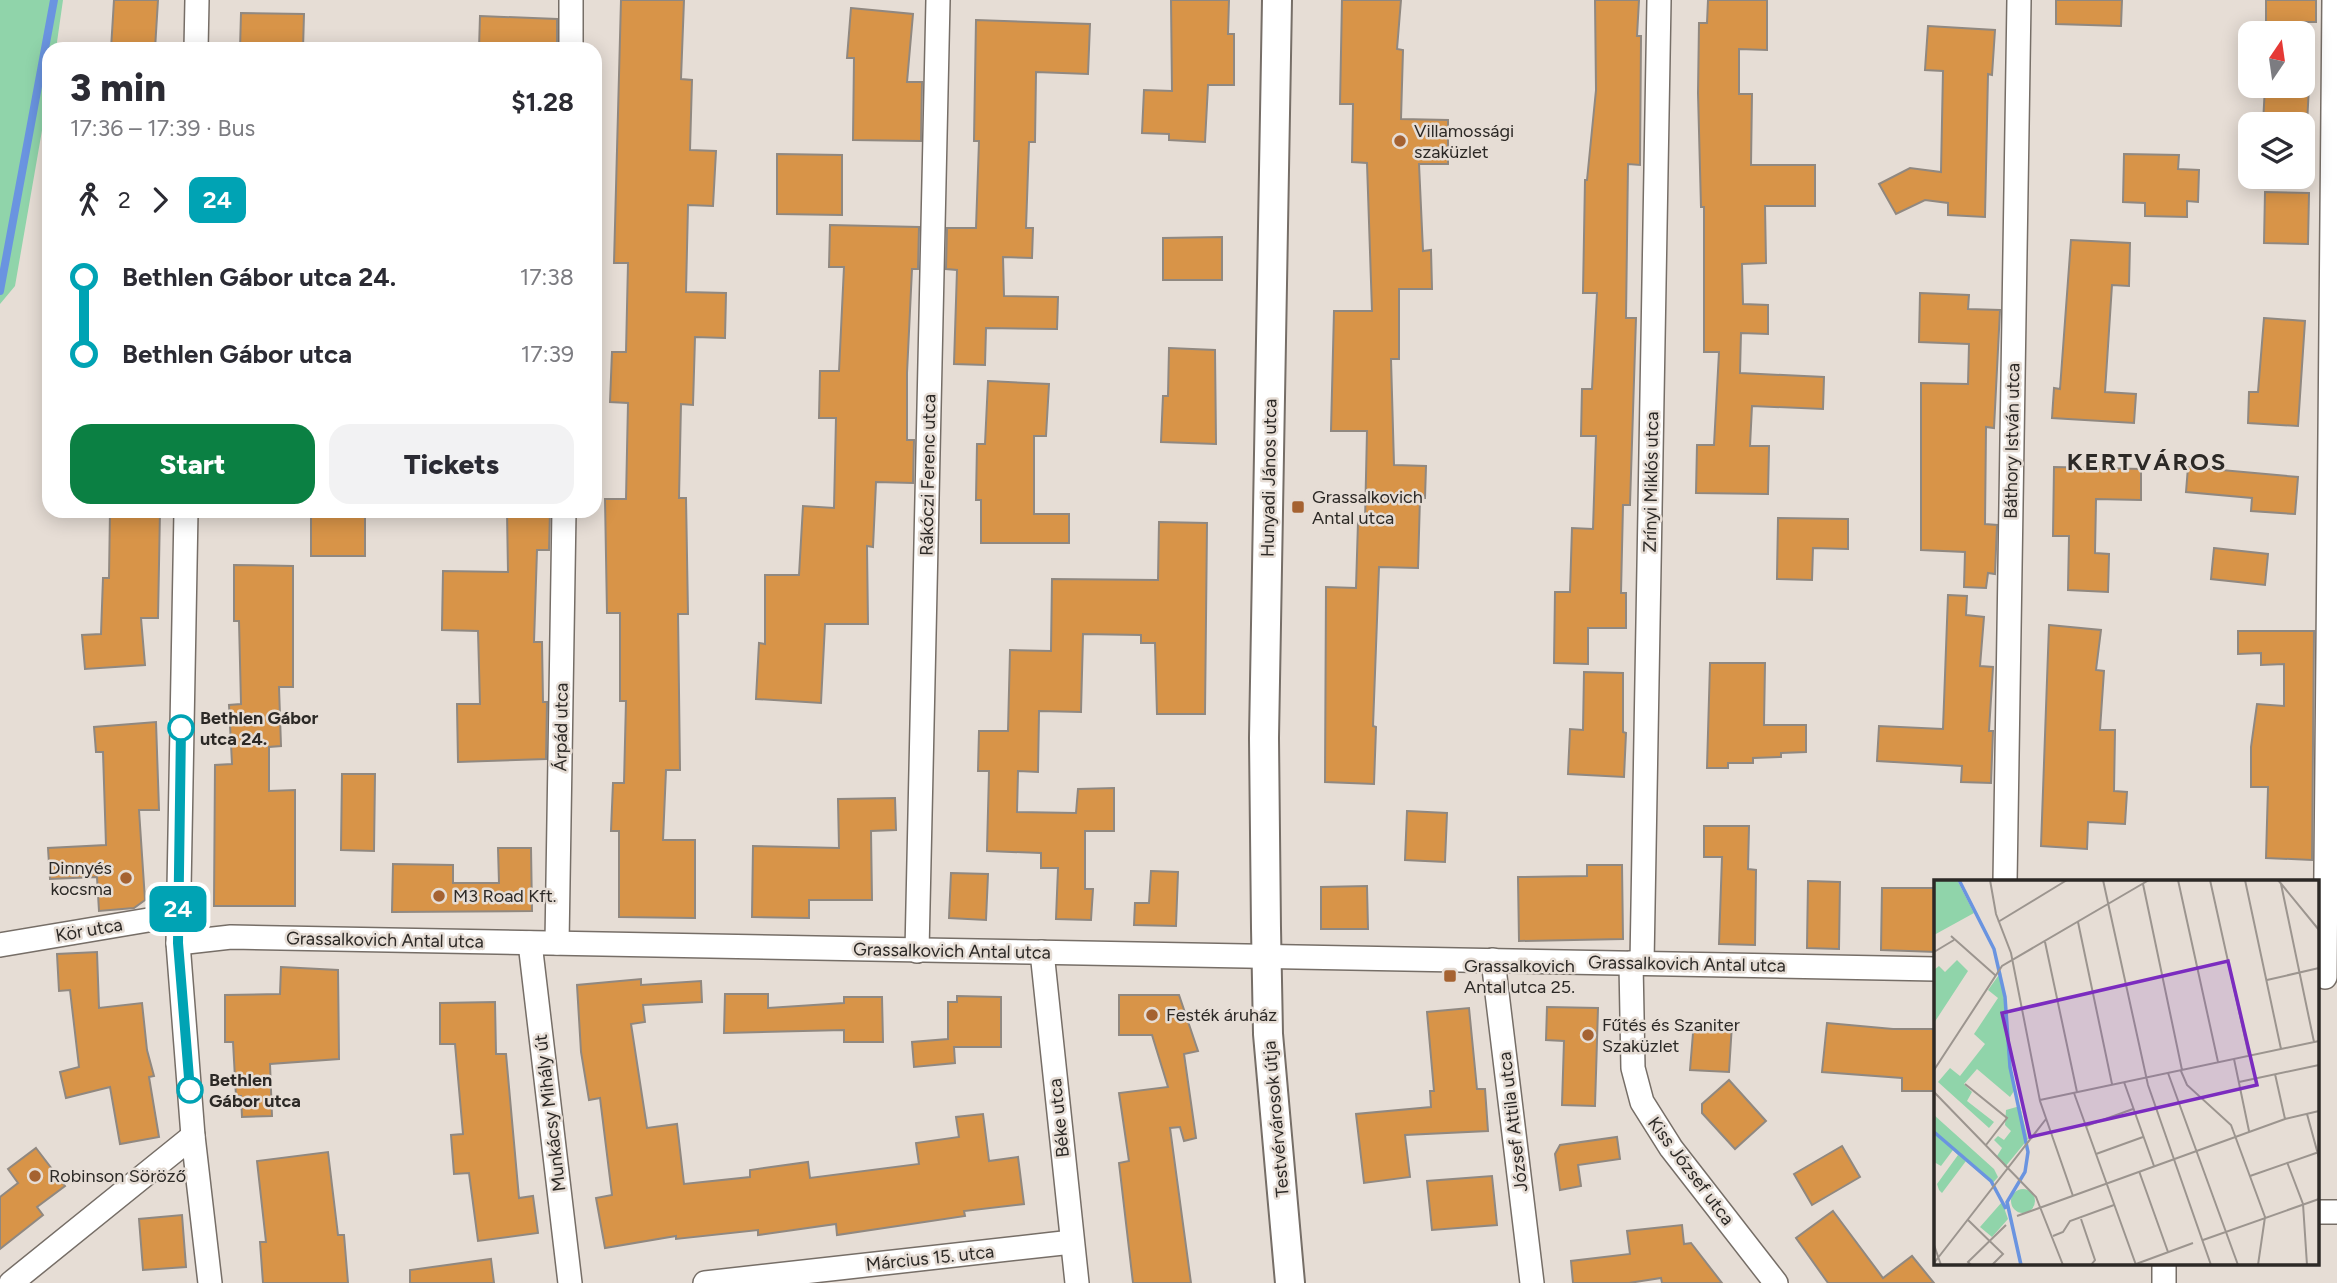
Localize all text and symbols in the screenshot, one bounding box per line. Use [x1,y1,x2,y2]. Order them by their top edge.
north arrow [2238,21,2315,98]
map controls [2238,21,2315,189]
text: 3 min [70,65,166,111]
text: $1.28 [511,86,574,118]
button: layers [2238,112,2315,189]
text: 17:36 – 17:39 · Bus [70,114,255,142]
place label: Villamossági szaküzlet [1414,120,1514,163]
marker: Villamossági szaküzlet [1392,133,1408,149]
icon: walk [70,181,108,219]
icon: forward [141,181,179,219]
text: 24 [203,185,232,214]
text: 2 [118,186,131,214]
text: Bethlen Gábor utca 24. [122,261,396,293]
text: 17:38 [520,263,574,291]
text: Bethlen Gábor utca [122,338,352,370]
text: 17:39 [521,340,574,368]
street label: Báthory István utca [2000,363,2024,519]
street label: Rákóczi Ferenc utca [916,394,940,556]
street label: Hunyadi János utca [1257,399,1281,557]
street label: Zrínyi Miklós utca [1639,411,1663,553]
button: Start [70,424,315,504]
button: Tickets [329,424,574,504]
district label: KERTVÁROS [2067,447,2227,476]
place label: Grassalkovich Antal utca [1312,486,1423,529]
marker: Grassalkovich Antal utca [1290,499,1306,515]
street label: Árpád utca [549,682,573,772]
place label: Bethlen Gábor utca 24. [200,707,318,750]
marker: Bethlen Gábor utca 24. [168,715,194,741]
place label: Dinnyés kocsma [48,857,112,900]
marker: Dinnyés kocsma [118,870,134,886]
inset map [1934,880,2320,1266]
place label: M3 Road Kft. [453,885,557,907]
line badge: 24 [146,886,210,932]
marker: M3 Road Kft. [431,888,447,904]
text: 24 [163,894,193,923]
street label: Kör utca [54,913,124,947]
street label: Grassalkovich Antal utca [286,927,484,953]
street label: Grassalkovich Antal utca [853,938,1051,964]
street label: Grassalkovich Antal utca [1588,951,1786,977]
place label: Grassalkovich Antal utca 25. [1464,955,1575,998]
marker: Grassalkovich Antal utca 25. [1442,968,1458,984]
place label: Festék áruház [1166,1004,1277,1026]
marker: Festék áruház [1144,1007,1160,1023]
place label: Fűtés és Szaniter Szaküzlet [1602,1014,1740,1057]
marker: Fűtés és Szaniter Szaküzlet [1580,1027,1596,1043]
street label: Munkácsy Mihály út [529,1033,571,1193]
street label: Testvérvárosok útja [1258,1040,1294,1198]
street label: József Attila utca [1493,1051,1533,1193]
place label: Bethlen Gábor utca [209,1069,301,1112]
marker: Bethlen Gábor utca [177,1077,203,1103]
street label: Béke utca [1044,1077,1074,1159]
street label: Kiss József utca [1643,1112,1739,1230]
place label: Robinson Söröző [49,1165,186,1187]
marker: Robinson Söröző [27,1168,43,1184]
street label: Március 15. utca [865,1240,995,1276]

